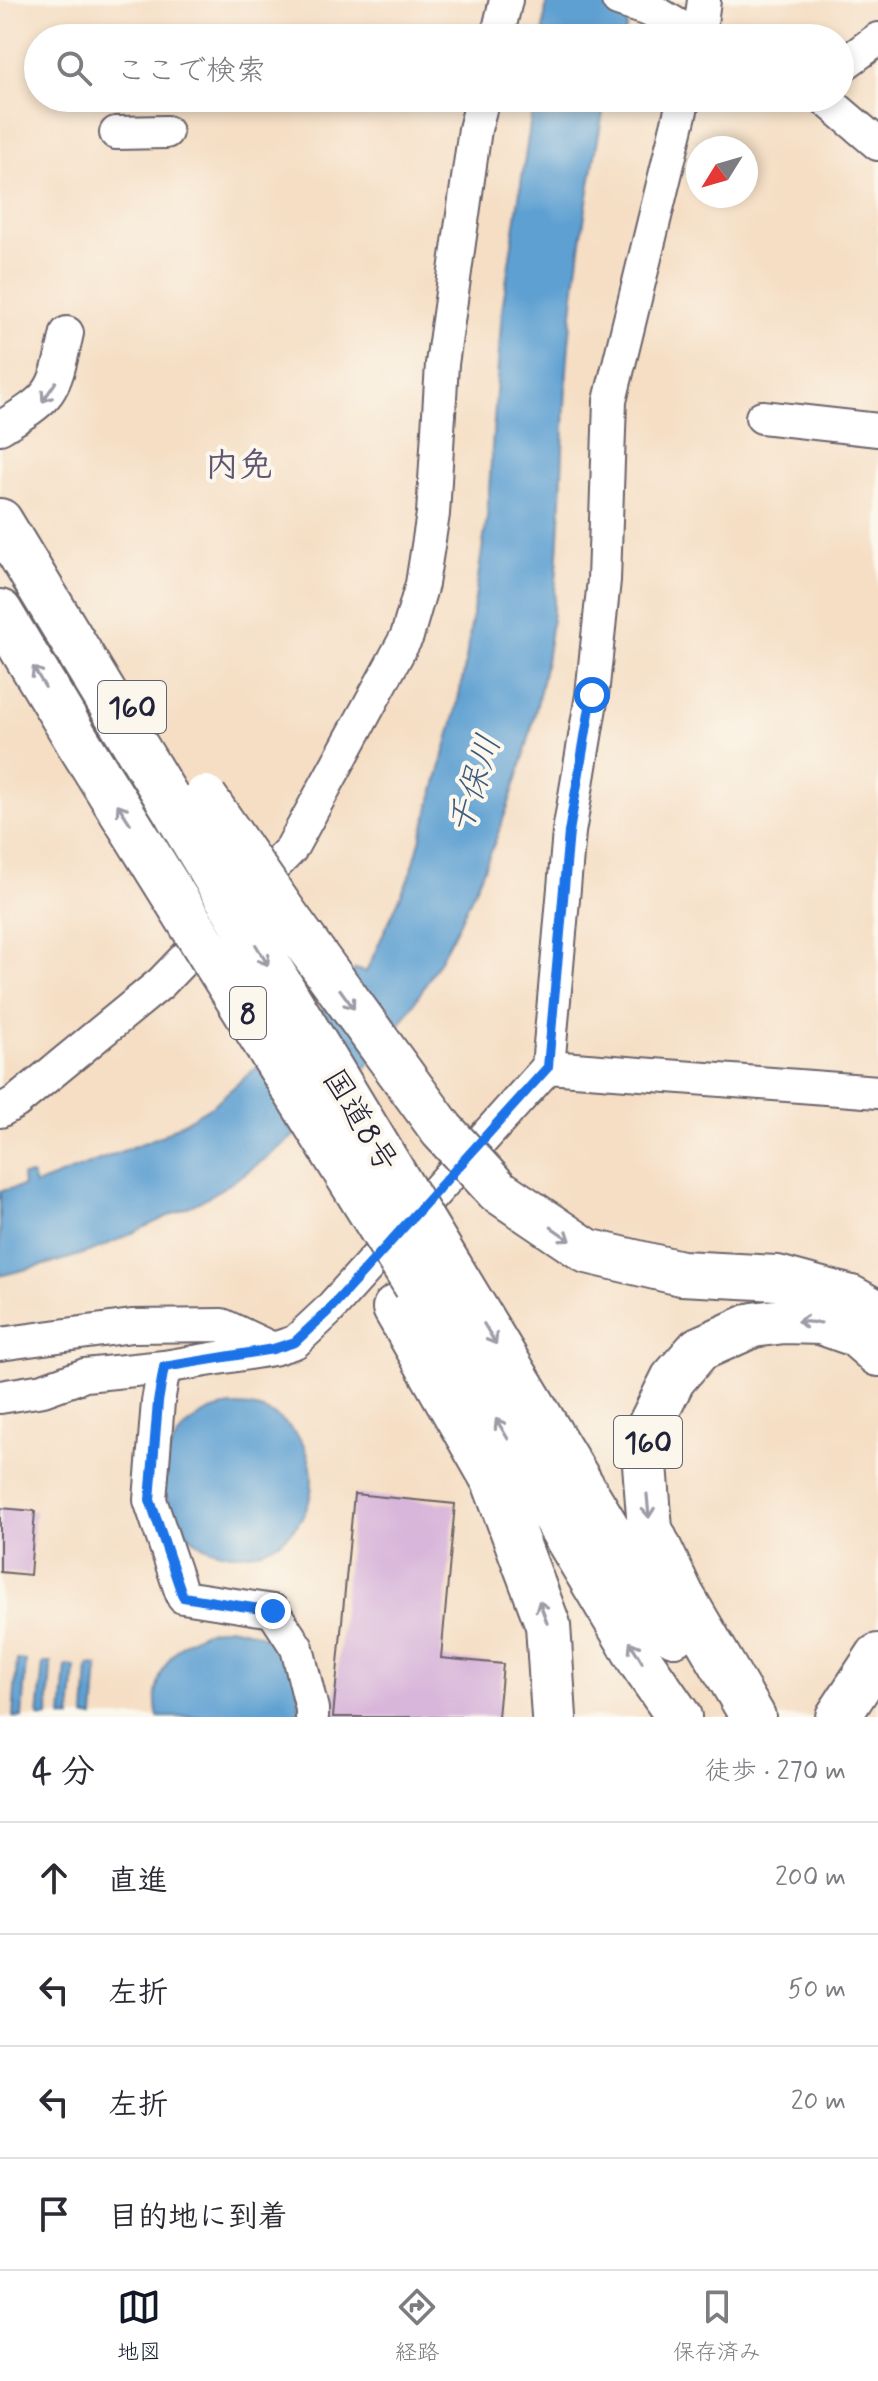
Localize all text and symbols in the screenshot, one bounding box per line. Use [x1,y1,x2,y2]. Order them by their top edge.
search box [24,24,854,112]
icon: search [52,46,96,90]
text: ここで検索 [116,52,266,91]
north arrow [686,136,758,208]
one-way arrow [40,380,57,402]
district label: 内免 [205,444,273,489]
one-way arrow [31,666,47,689]
route start [574,677,610,713]
road number: 160 [98,681,166,733]
water label: 千保川 [438,729,513,840]
one-way arrow [116,803,132,826]
one-way arrow [254,943,270,966]
road number: 8 [230,987,266,1039]
one-way arrow [339,988,355,1010]
street label: 国道8号 [312,1061,407,1181]
one-way arrow [550,1226,572,1242]
one-way arrow [796,1314,823,1329]
one-way arrow [482,1322,498,1345]
road number: 160 [614,1416,682,1468]
one-way arrow [494,1418,510,1441]
one-way arrow [641,1492,656,1519]
route end [255,1593,291,1629]
one-way arrow [535,1600,549,1625]
one-way arrow [627,1641,643,1664]
text: 4 分 [32,1750,95,1795]
text: 徒歩 · 270 m [705,1755,846,1789]
icon: ahead [32,1856,76,1900]
text: 200 m [775,1861,846,1895]
text: 直進 [108,1862,168,1901]
icon: left [32,1968,76,2012]
text: 50 m [788,1973,846,2007]
text: 左折 [108,1974,168,2013]
icon: left [32,2080,76,2124]
text: 20 m [791,2085,846,2119]
text: 左折 [108,2086,168,2125]
icon: arrive [32,2192,76,2236]
text: 目的地に到着 [108,2198,288,2237]
tab: 地図 [117,2285,161,2367]
tab: 経路 [395,2285,439,2367]
tab: 保存済み [673,2285,761,2367]

